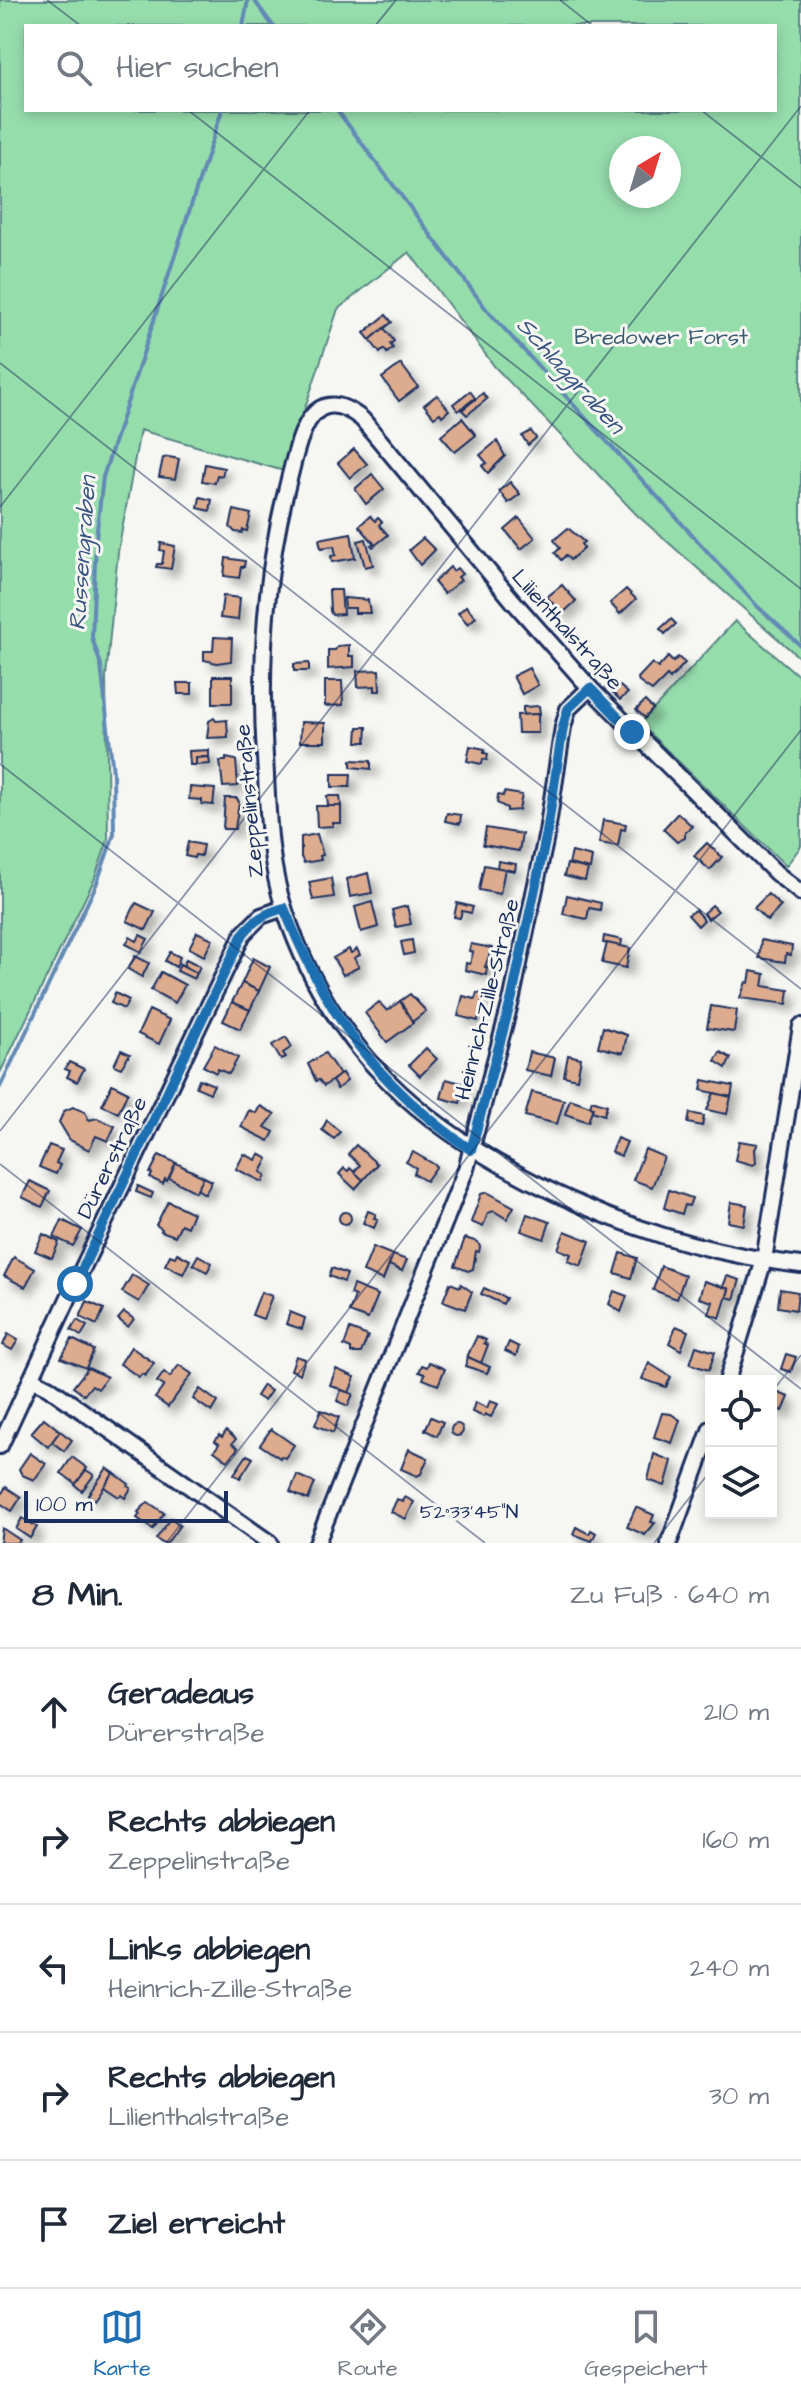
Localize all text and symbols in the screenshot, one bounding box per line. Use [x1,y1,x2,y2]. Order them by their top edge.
search box [24,24,777,112]
icon: search [52,46,96,90]
text: Hier suchen [116,47,279,89]
north arrow [609,136,681,208]
water label: Schlaggraben [508,310,633,444]
park label: Bredower Forst [574,322,748,353]
water label: Russengraben [61,473,106,631]
street label: Lilienthalstraße [504,563,630,697]
route end [614,714,650,750]
street label: Zeppelinstraße [227,723,272,879]
street label: Heinrich-Zille-Straße [447,895,528,1103]
street label: Dürerstraße [69,1091,155,1224]
route start [57,1266,93,1302]
map controls [705,1375,777,1519]
button: locate [705,1375,777,1447]
button: layers [705,1447,777,1519]
scale bar [24,1487,228,1523]
text: 100 m [36,1489,93,1520]
text: 52°33'45"N [420,1498,518,1526]
text: 8 Min. [32,1571,123,1619]
text: Zu Fuß · 640 m [570,1577,769,1613]
text: Geradeaus [108,1673,254,1715]
icon: ahead [32,1690,76,1734]
text: 210 m [704,1694,769,1730]
text: Dürerstraße [108,1715,265,1751]
text: Rechts abbiegen [108,1801,335,1843]
icon: right [32,1818,76,1862]
text: 160 m [702,1822,769,1858]
text: Zeppelinstraße [108,1843,290,1879]
text: Links abbiegen [108,1929,310,1971]
icon: left [32,1946,76,1990]
text: 240 m [689,1950,769,1986]
text: Heinrich-Zille-Straße [108,1971,352,2007]
text: Rechts abbiegen [108,2057,335,2099]
icon: right [32,2074,76,2118]
text: 30 m [709,2078,769,2114]
text: Lilienthalstraße [108,2099,289,2135]
icon: arrive [32,2202,76,2246]
text: Ziel erreicht [108,2203,285,2245]
tab: Karte [93,2305,151,2384]
tab: Route [338,2305,398,2384]
tab: Gespeichert [584,2305,708,2384]

